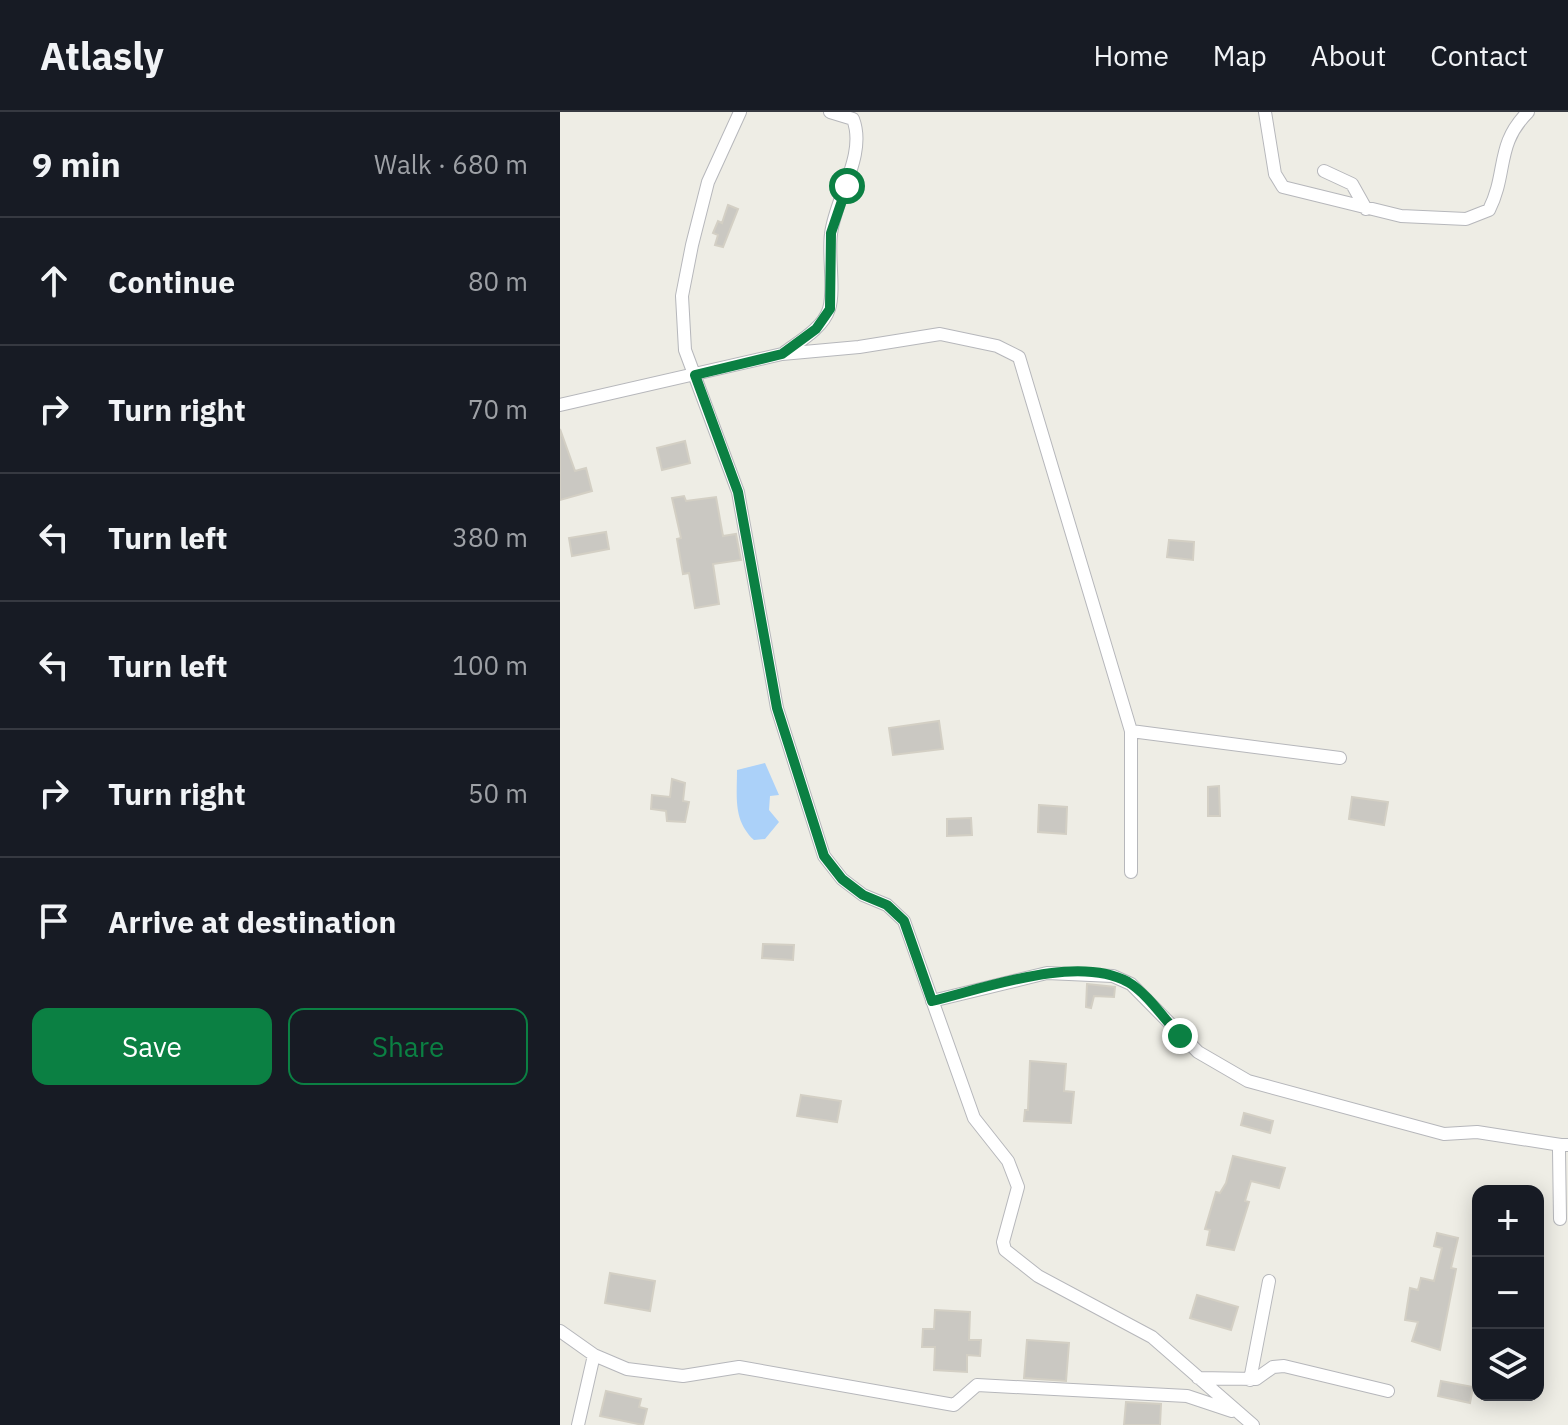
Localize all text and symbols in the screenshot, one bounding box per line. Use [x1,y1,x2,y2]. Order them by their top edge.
text: Atlasly [40,31,164,80]
text: Home [1093,37,1169,74]
text: Map [1213,37,1267,74]
text: About [1311,37,1386,74]
text: Contact [1430,37,1528,74]
text: 9 min [32,142,121,186]
text: Walk · 680 m [374,147,528,181]
route start [829,168,865,204]
icon: ahead [32,259,76,303]
text: Continue [108,262,235,301]
text: 80 m [468,264,528,298]
icon: right [32,387,76,431]
text: Turn right [108,390,246,429]
text: 70 m [468,392,528,426]
icon: left [32,515,76,559]
text: Turn left [108,518,227,557]
text: 380 m [452,520,528,554]
icon: left [32,643,76,687]
text: Turn left [108,646,227,685]
text: 100 m [452,648,528,682]
icon: right [32,771,76,815]
text: Turn right [108,774,246,813]
text: 50 m [468,776,528,810]
icon: arrive [32,899,76,943]
text: Arrive at destination [108,902,396,941]
button: Save [32,1008,272,1085]
button: Share [288,1008,528,1085]
route end [1162,1018,1198,1054]
map controls [1472,1185,1544,1401]
button: + [1472,1185,1544,1257]
button: − [1472,1257,1544,1329]
button: layers [1472,1329,1544,1401]

